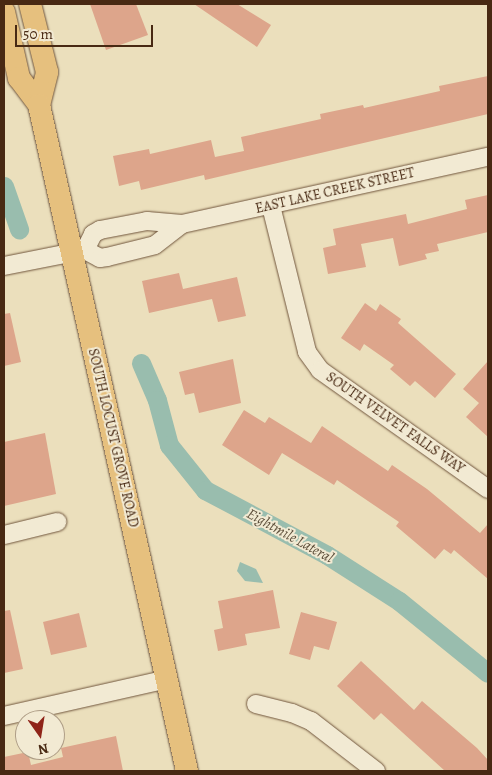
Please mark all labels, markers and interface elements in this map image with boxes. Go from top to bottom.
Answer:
scale bar [18,15,155,47]
text: 50 m [23,24,53,44]
street label: EAST LAKE CREEK STREET [254,164,416,218]
street label: SOUTH LOCUST GROVE ROAD [84,347,142,529]
street label: SOUTH VELVET FALLS WAY [323,369,467,477]
water label: Eightmile Lateral [243,505,337,567]
north arrow [15,710,65,760]
text: N [36,739,50,760]

